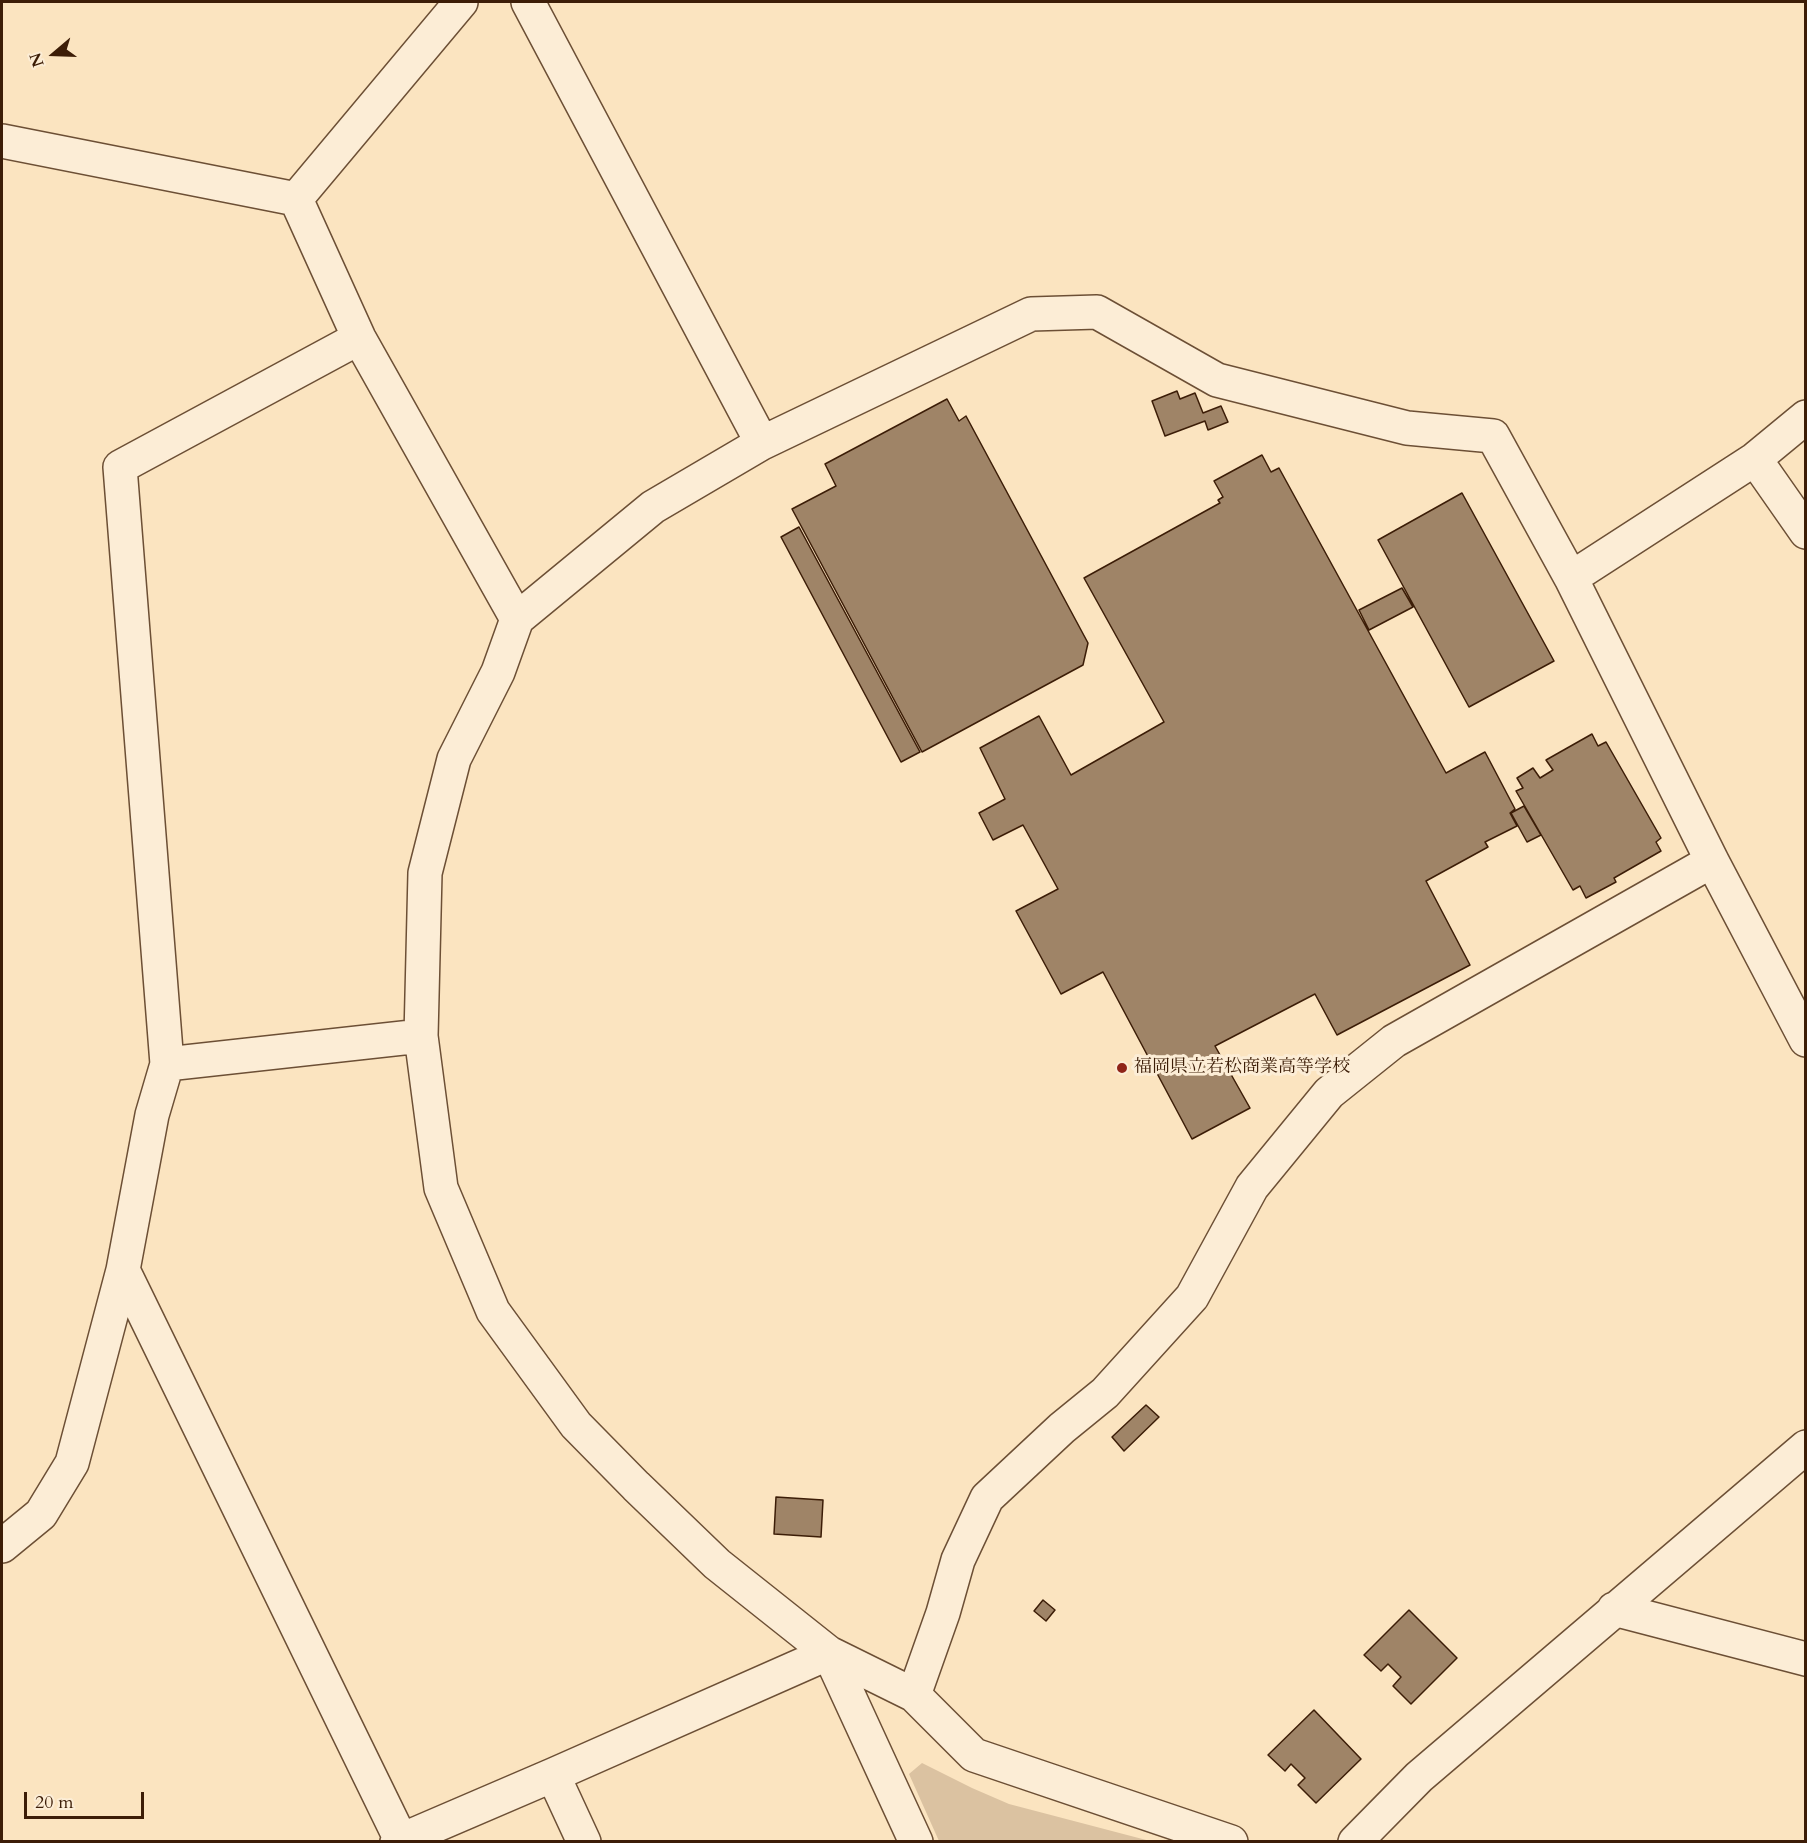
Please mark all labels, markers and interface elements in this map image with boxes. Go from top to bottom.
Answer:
north arrow [24,24,84,84]
text: N [24,50,50,70]
place label: 福岡県立若松商業高等学校 [1134,1057,1350,1079]
marker: 福岡県立若松商業高等学校 [1115,1061,1129,1075]
scale bar [27,1780,147,1818]
text: 20 m [35,1790,74,1815]

